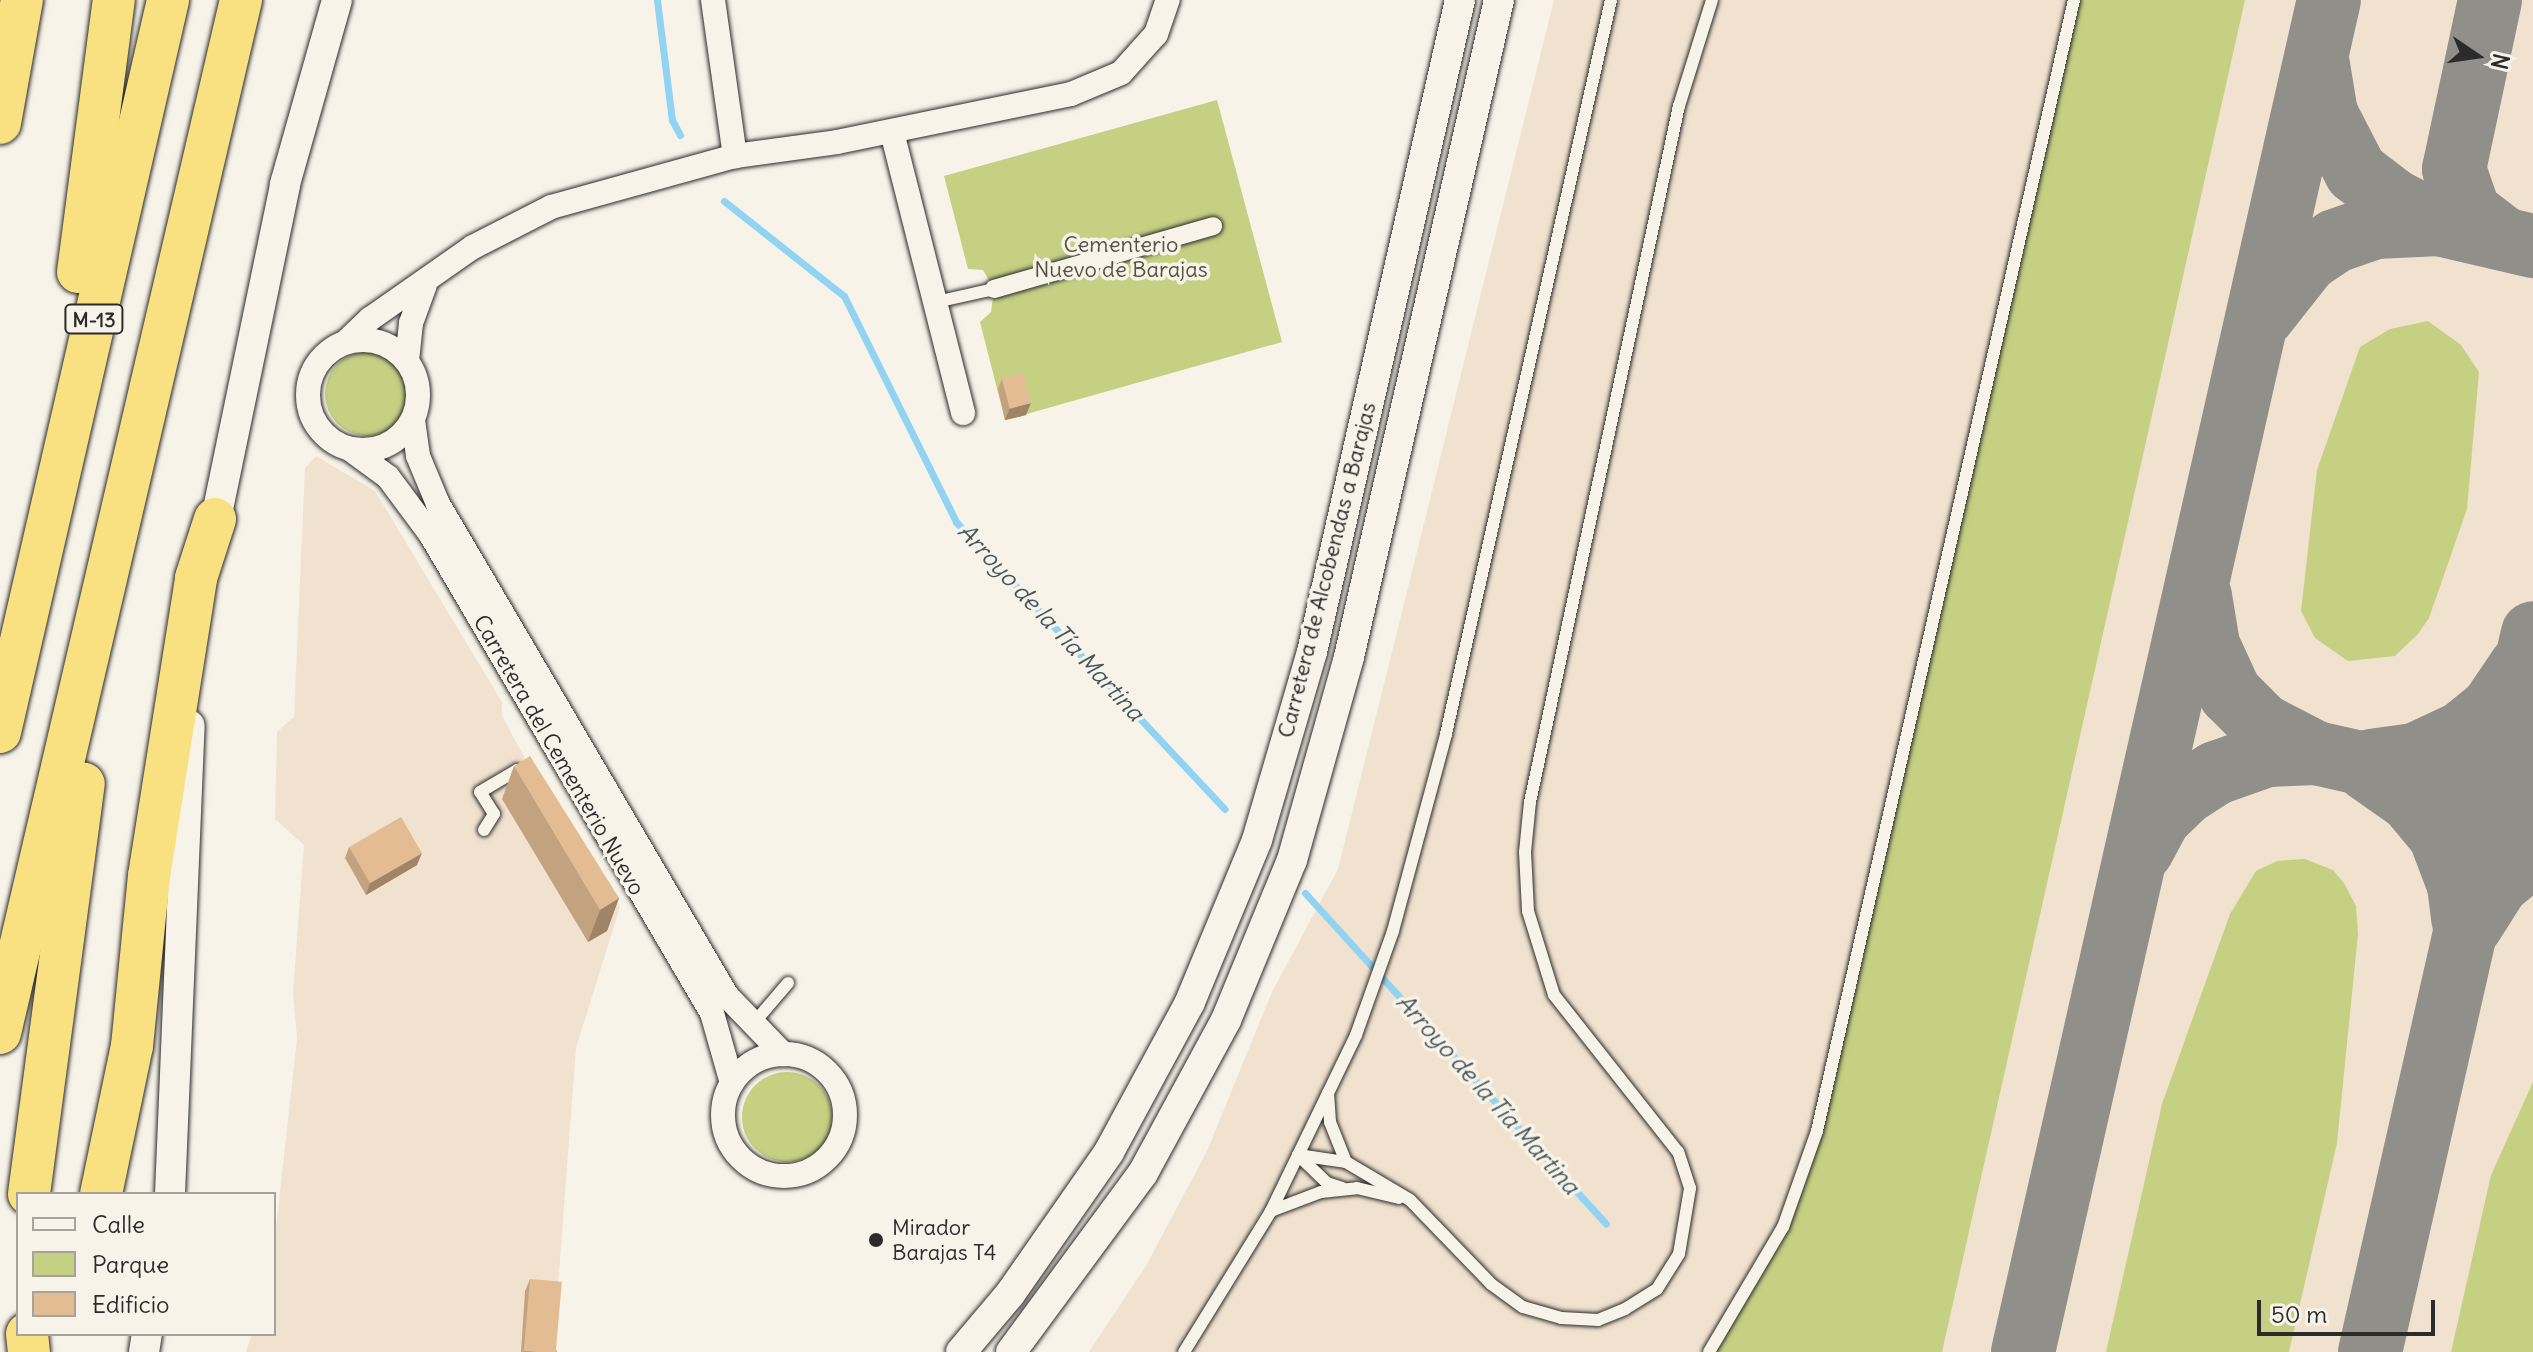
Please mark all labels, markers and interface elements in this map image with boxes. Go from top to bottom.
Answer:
north arrow [2437,16,2517,96]
text: N [2485,51,2516,72]
park label: Cementerio Nuevo de Barajas [1034,231,1208,282]
road number: M-13 [64,303,124,335]
street label: Carretera de Alcobendas a Barajas [1272,399,1382,741]
water label: Arroyo de la Tía Martina [952,517,1150,727]
street label: Carretera del Cementerio Nuevo [468,610,650,900]
water label: Arroyo de la Tía Martina [1390,988,1586,1200]
legend [16,1192,276,1336]
text: Calle [92,1209,145,1239]
place label: Mirador Barajas T4 [892,1214,996,1266]
marker: Mirador Barajas T4 [867,1231,885,1249]
text: Parque [92,1249,169,1279]
scale bar [2261,1284,2439,1334]
text: Edificio [92,1289,170,1319]
text: 50 m [2271,1299,2327,1329]

